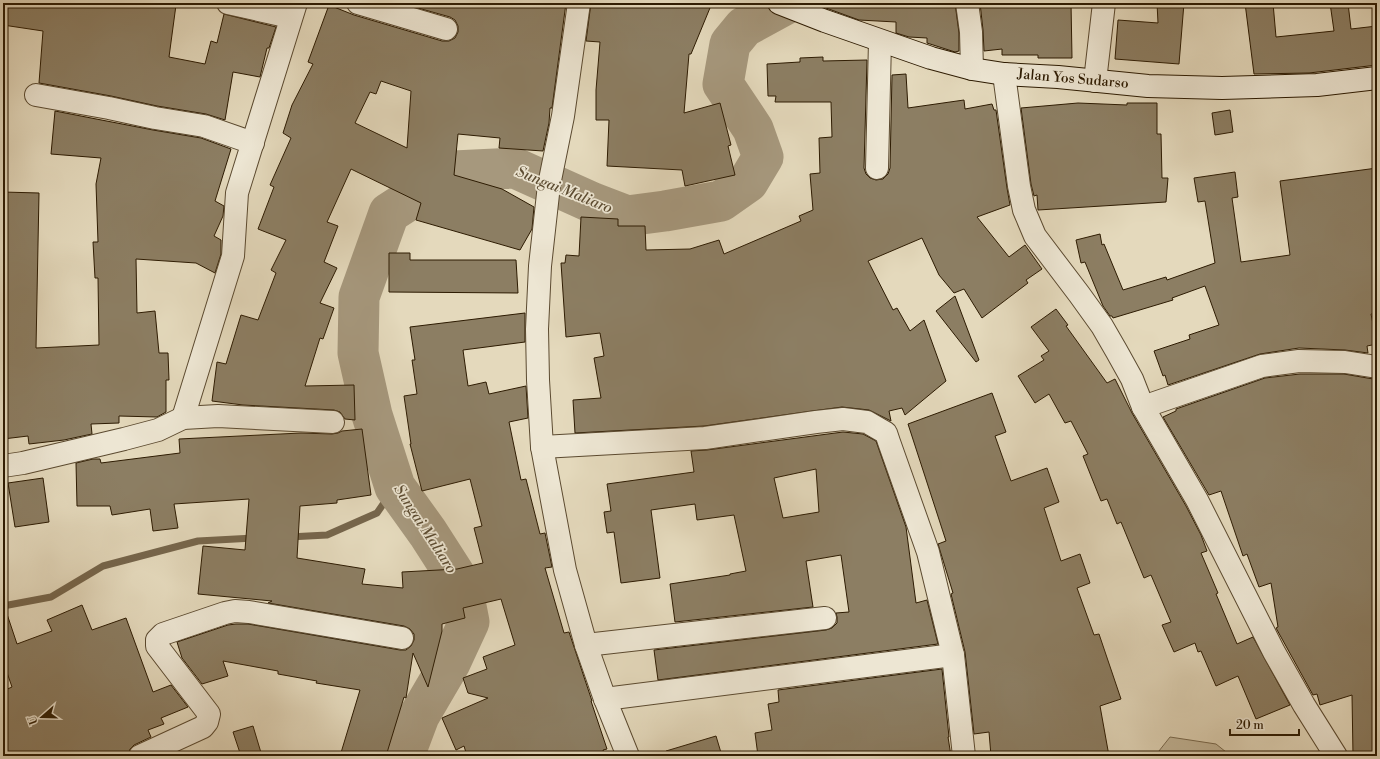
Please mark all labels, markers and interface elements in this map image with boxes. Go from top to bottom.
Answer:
street label: Jalan Yos Sudarso [1016,65,1130,93]
water label: Sungai Maliaro [513,162,615,218]
water label: Sungai Maliaro [389,481,461,577]
north arrow [22,697,62,737]
scale bar [1230,711,1299,737]
text: U [25,713,42,726]
text: 20 m [1236,718,1264,733]

